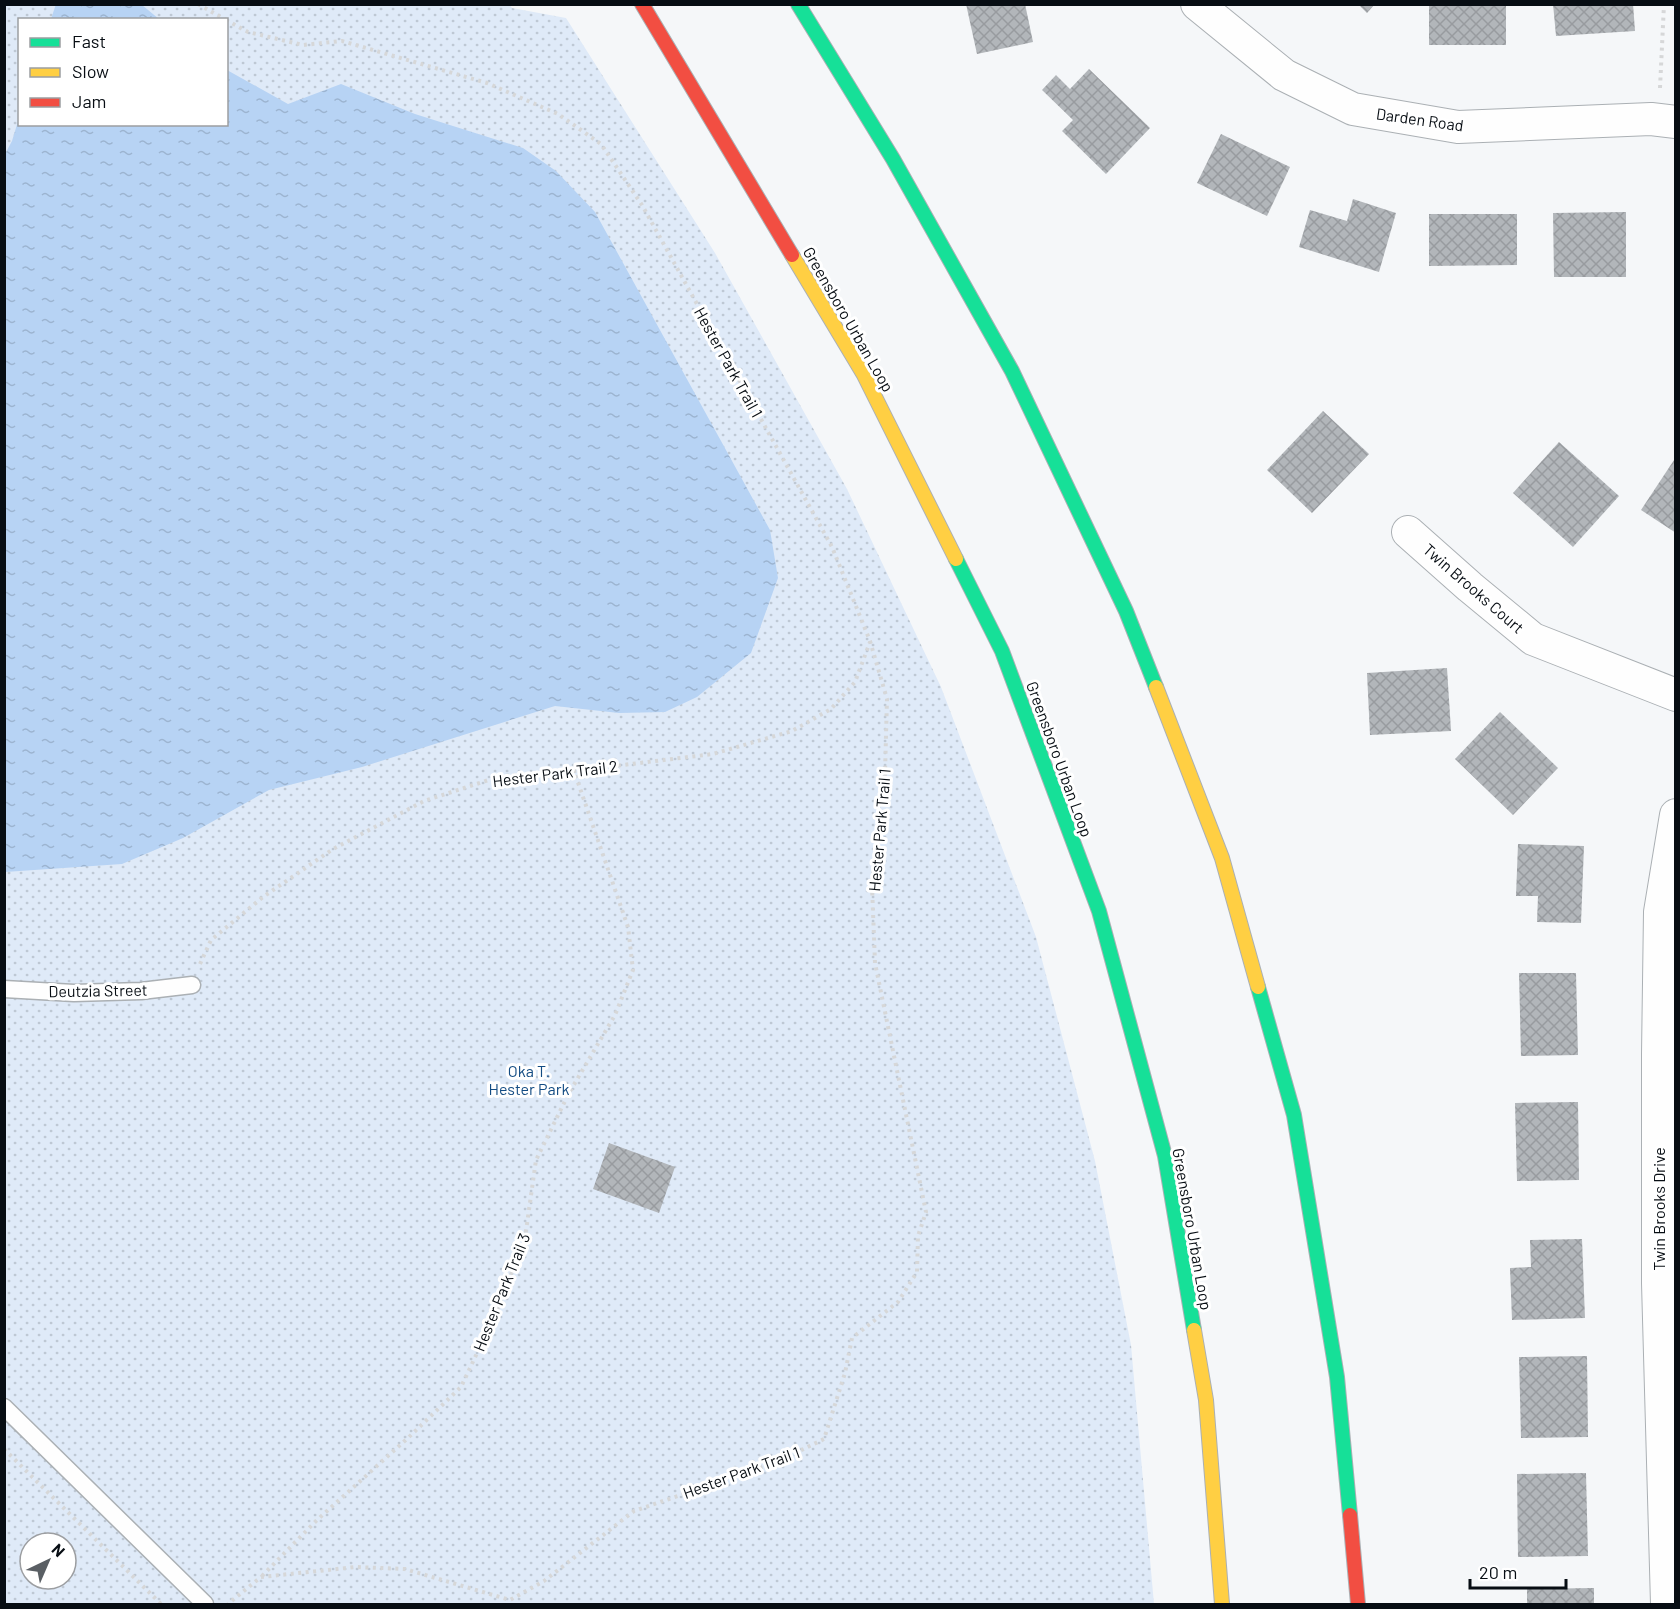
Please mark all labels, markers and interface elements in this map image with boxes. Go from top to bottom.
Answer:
legend [18,18,228,126]
text: Fast [72,30,106,52]
text: Slow [72,60,109,82]
text: Jam [72,90,106,112]
street label: Darden Road [1375,103,1465,135]
street label: Greensboro Urban Loop [800,243,898,395]
street label: Hester Park Trail 1 [691,304,767,420]
street label: Twin Brooks Court [1420,539,1528,637]
street label: Greensboro Urban Loop [1023,679,1097,839]
street label: Hester Park Trail 2 [491,756,619,790]
street label: Hester Park Trail 1 [864,768,894,892]
street label: Deutzia Street [48,980,148,1000]
park label: Oka T. Hester Park [488,1061,570,1098]
street label: Greensboro Urban Loop [1169,1146,1217,1312]
street label: Twin Brooks Drive [1649,1147,1668,1271]
street label: Hester Park Trail 3 [469,1230,533,1354]
street label: Hester Park Trail 1 [680,1442,802,1502]
north arrow [18,1531,78,1591]
text: N [48,1539,69,1560]
scale bar [1470,1552,1566,1590]
text: 20 m [1479,1561,1517,1583]

